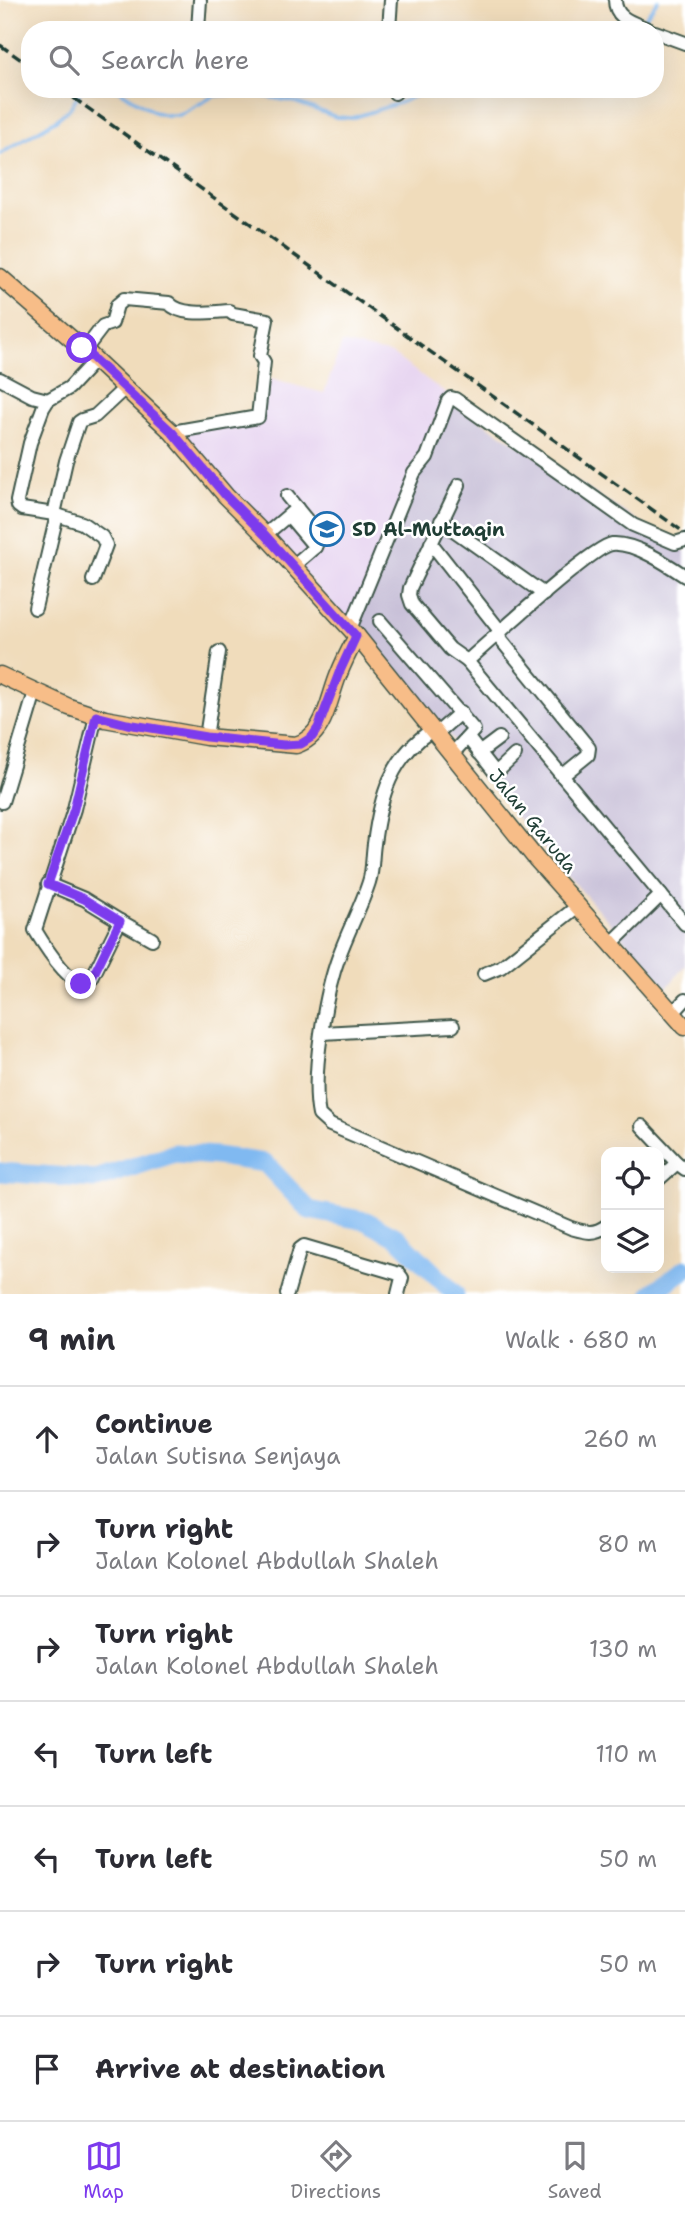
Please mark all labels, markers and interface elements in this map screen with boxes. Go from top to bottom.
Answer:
search box [21,21,664,98]
icon: search [45,41,83,79]
text: Search here [101,42,250,77]
route start [66,332,97,363]
school or university icon: SD Al-Muttaqin [308,510,346,548]
place label: SD Al-Muttaqin [352,517,505,542]
street label: Jalan Garuda [483,764,583,879]
route end [65,968,96,999]
map controls [601,1147,664,1273]
button: locate [601,1147,664,1210]
button: layers [601,1210,664,1273]
text: 9 min [28,1319,115,1360]
text: Walk · 680 m [505,1325,657,1355]
text: Continue [95,1406,213,1441]
icon: ahead [28,1420,66,1458]
text: 260 m [583,1424,657,1454]
text: Jalan Sutisna Senjaya [95,1441,341,1471]
text: Turn right [95,1511,233,1546]
icon: right [28,1525,66,1563]
text: 80 m [598,1529,657,1559]
text: Jalan Kolonel Abdullah Shaleh [95,1546,439,1576]
text: Turn right [95,1616,233,1651]
icon: right [28,1630,66,1668]
text: 130 m [589,1634,657,1664]
text: Jalan Kolonel Abdullah Shaleh [95,1651,439,1681]
icon: left [28,1735,66,1773]
text: Turn left [95,1736,212,1771]
text: 110 m [595,1739,657,1769]
icon: left [28,1840,66,1878]
text: Turn left [95,1841,212,1876]
text: 50 m [599,1844,657,1874]
icon: right [28,1945,66,1983]
text: Turn right [95,1946,233,1981]
text: 50 m [599,1949,657,1979]
icon: arrive [28,2050,66,2088]
text: Arrive at destination [95,2051,385,2086]
tab: Map [83,2137,124,2204]
tab: Directions [291,2137,381,2204]
tab: Saved [548,2137,602,2204]

